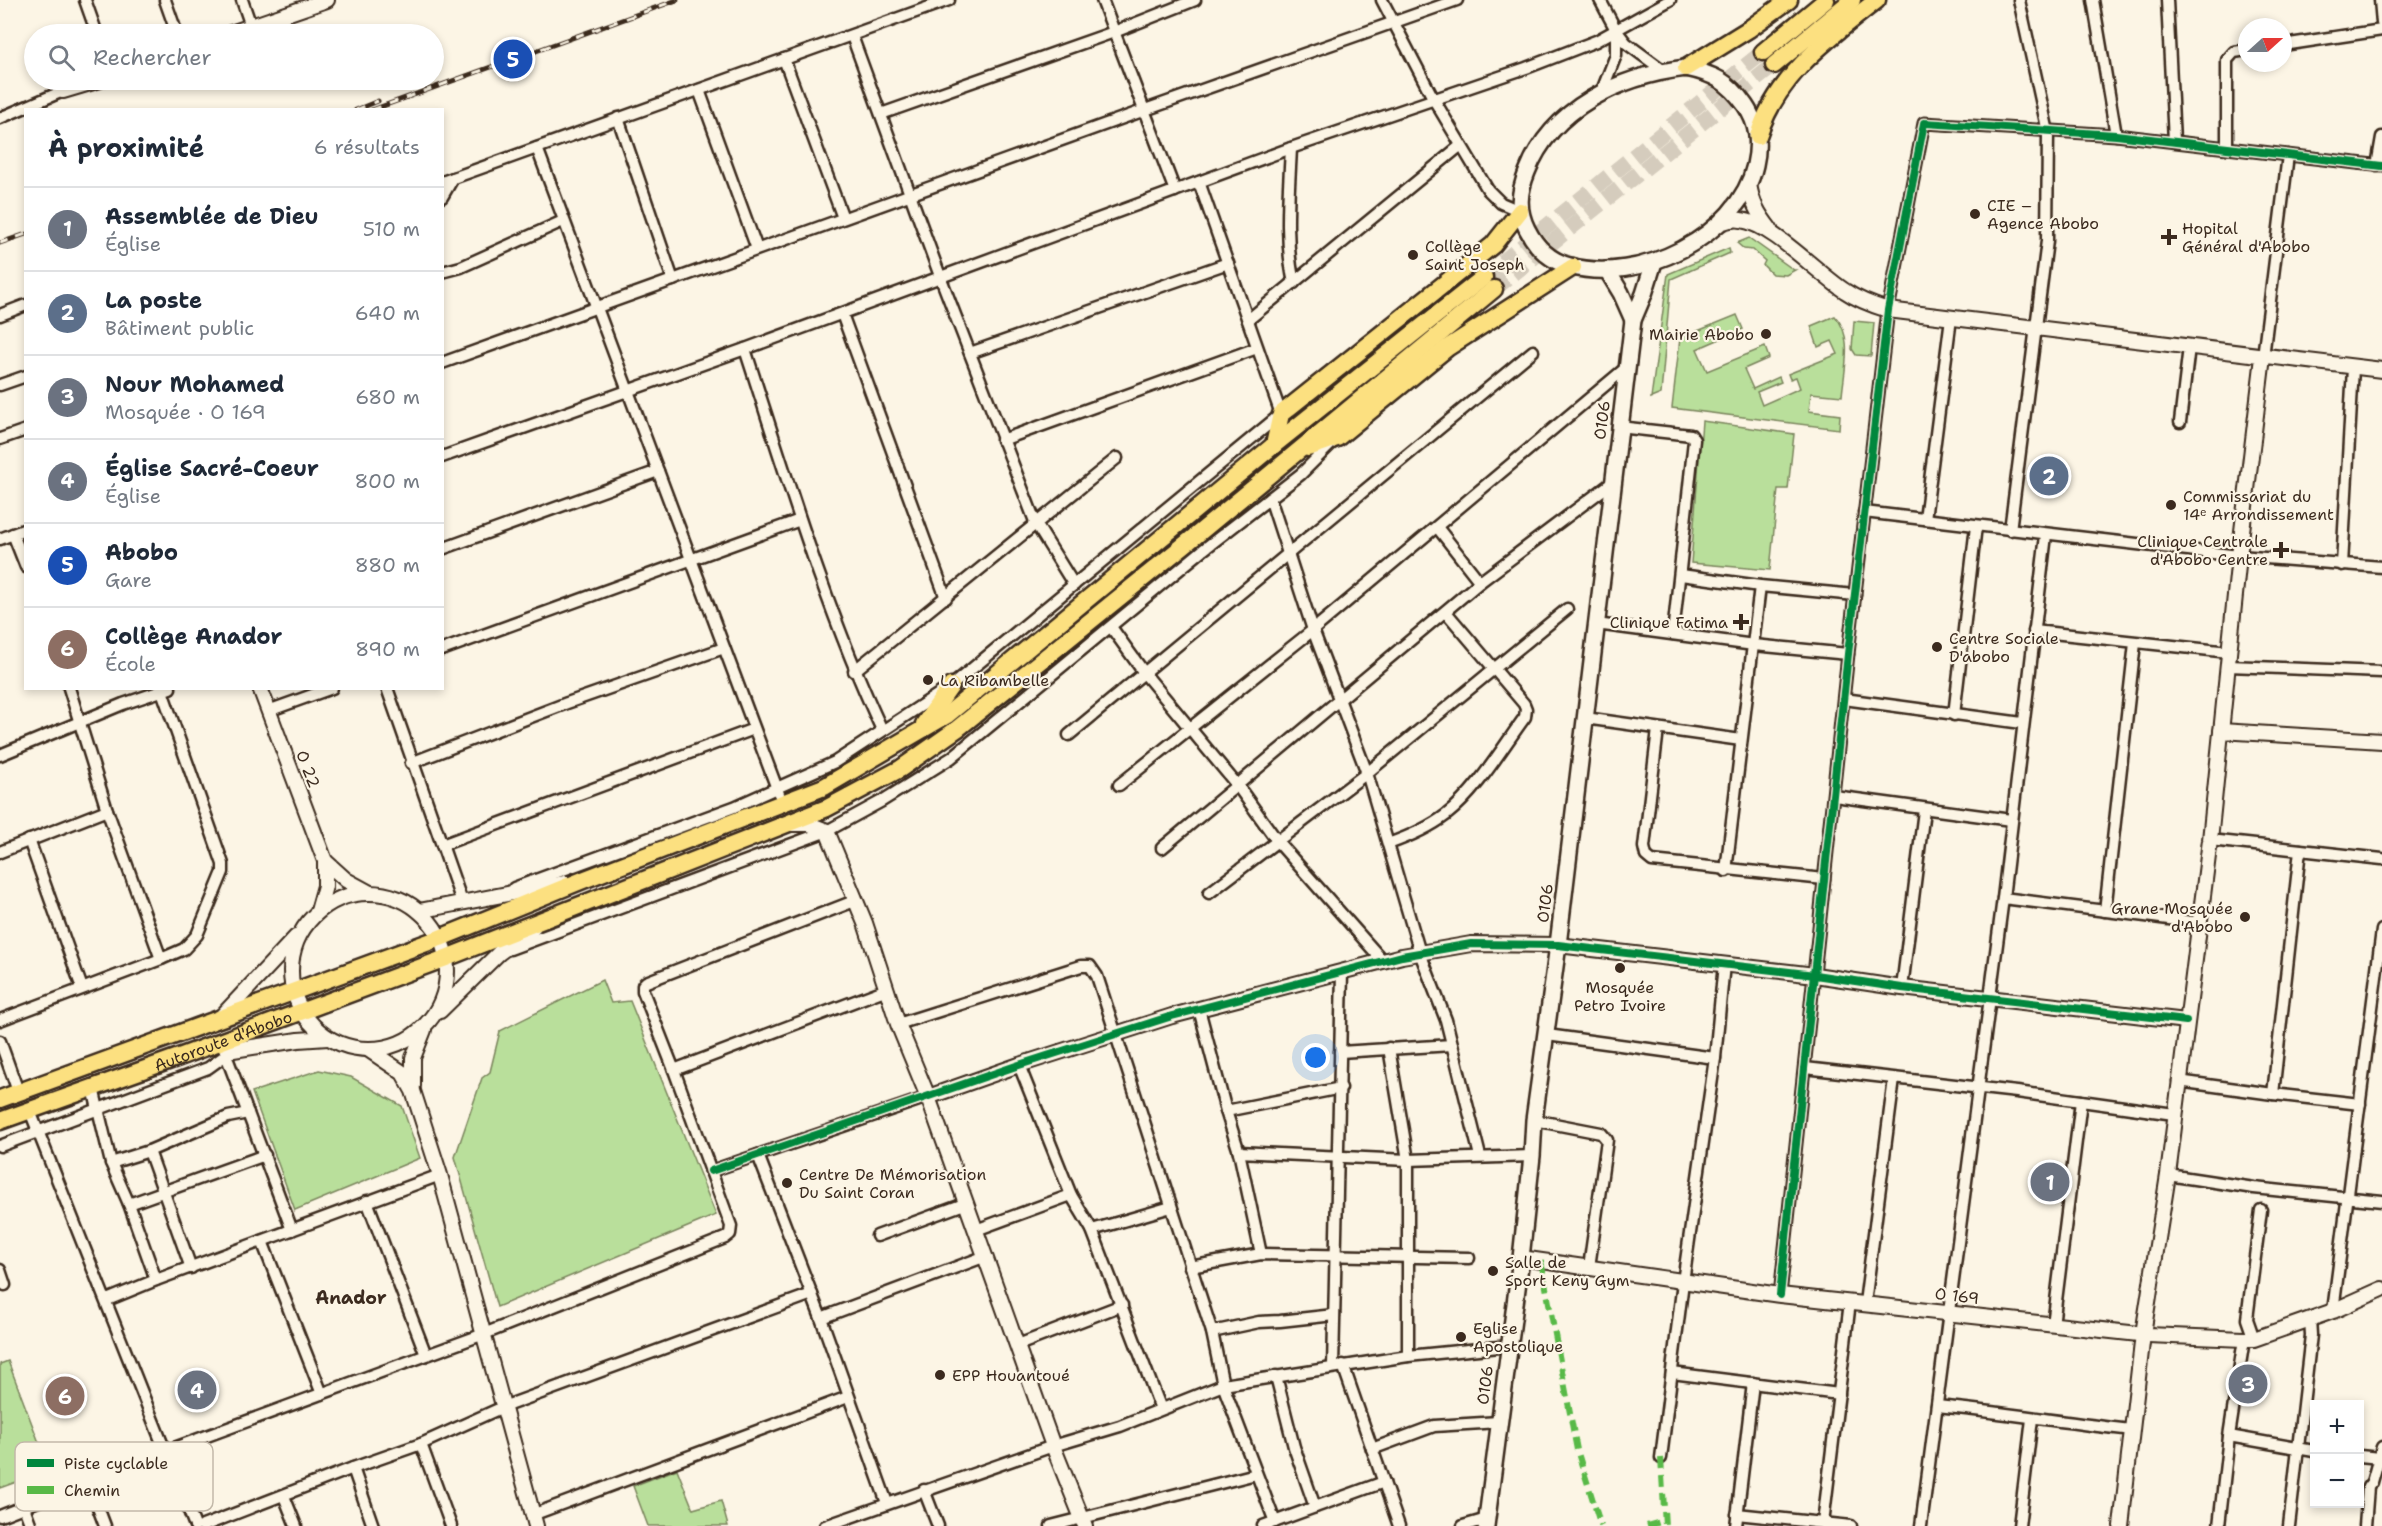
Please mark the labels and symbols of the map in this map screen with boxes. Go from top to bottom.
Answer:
north arrow [2238,18,2292,72]
pin: 5 [494,36,532,82]
place label: CIE – Agence Abobo [1987,195,2099,234]
marker: CIE – Agence Abobo [1968,207,1982,221]
place label: Hopital Général d'Abobo [2182,218,2310,257]
marker: Hopital Général d'Abobo [2160,228,2178,246]
place label: Collège Saint Joseph [1425,236,1525,275]
marker: Collège Saint Joseph [1406,248,1420,262]
place label: Mairie Abobo [1649,324,1754,345]
marker: Mairie Abobo [1759,327,1773,341]
street label: O106 [1589,399,1615,441]
pin: 2 [2030,454,2068,498]
place label: Commissariat du 14ᵉ Arrondissement [2183,486,2334,525]
marker: Commissariat du 14ᵉ Arrondissement [2164,498,2178,512]
place label: Clinique Centrale d'Abobo Centre [2137,531,2268,570]
marker: Clinique Centrale d'Abobo Centre [2272,541,2290,559]
place label: Clinique Fatima [1610,612,1728,633]
marker: Clinique Fatima [1732,613,1750,631]
place label: Centre Sociale D'abobo [1949,628,2059,667]
marker: Centre Sociale D'abobo [1930,640,1944,654]
place label: La Ribambelle [940,670,1049,691]
marker: La Ribambelle [921,673,935,687]
street label: O 22 [291,747,325,791]
street label: O106 [1532,882,1558,924]
place label: Grane Mosquée d'Abobo [2111,898,2233,937]
marker: Grane Mosquée d'Abobo [2238,910,2252,924]
marker: Mosquée Petro Ivoire [1613,961,1627,975]
place label: Mosquée Petro Ivoire [1574,977,1666,1016]
street label: Autoroute d'Abobo [151,1006,295,1076]
your location [1301,1043,1330,1072]
pin: 1 [2030,1160,2070,1204]
place label: Centre De Mémorisation Du Saint Coran [799,1164,987,1203]
marker: Centre De Mémorisation Du Saint Coran [780,1176,794,1190]
place label: Salle de Sport Keny Gym [1505,1252,1630,1291]
marker: Salle de Sport Keny Gym [1486,1264,1500,1278]
street label: O 169 [1934,1283,1980,1309]
district label: Anador [315,1286,387,1310]
place label: Eglise Apostolique [1473,1318,1563,1357]
marker: Eglise Apostolique [1454,1330,1468,1344]
pin: 3 [2228,1362,2268,1406]
street label: O106 [1472,1364,1498,1406]
place label: EPP Houantoué [952,1365,1070,1386]
pin: 4 [178,1368,216,1412]
marker: EPP Houantoué [933,1368,947,1382]
pin: 6 [46,1374,84,1418]
legend [15,1442,213,1511]
text: Piste cyclable [64,1453,168,1474]
text: Chemin [64,1480,120,1501]

